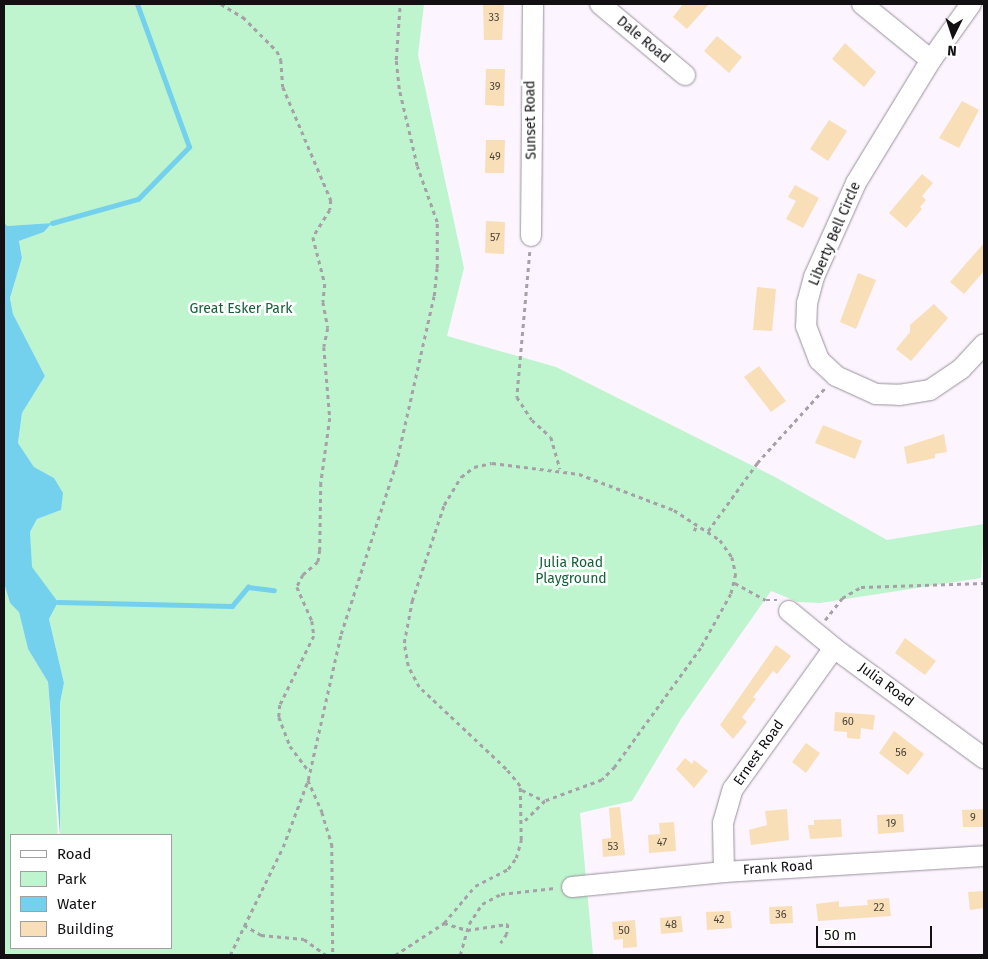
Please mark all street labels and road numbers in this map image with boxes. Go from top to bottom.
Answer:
street label: Dale Road [613,13,673,67]
street label: Sunset Road [522,80,540,160]
street label: Liberty Bell Circle [806,180,864,288]
street label: Julia Road [855,659,917,711]
street label: Ernest Road [730,717,788,789]
street label: Frank Road [742,857,814,879]

